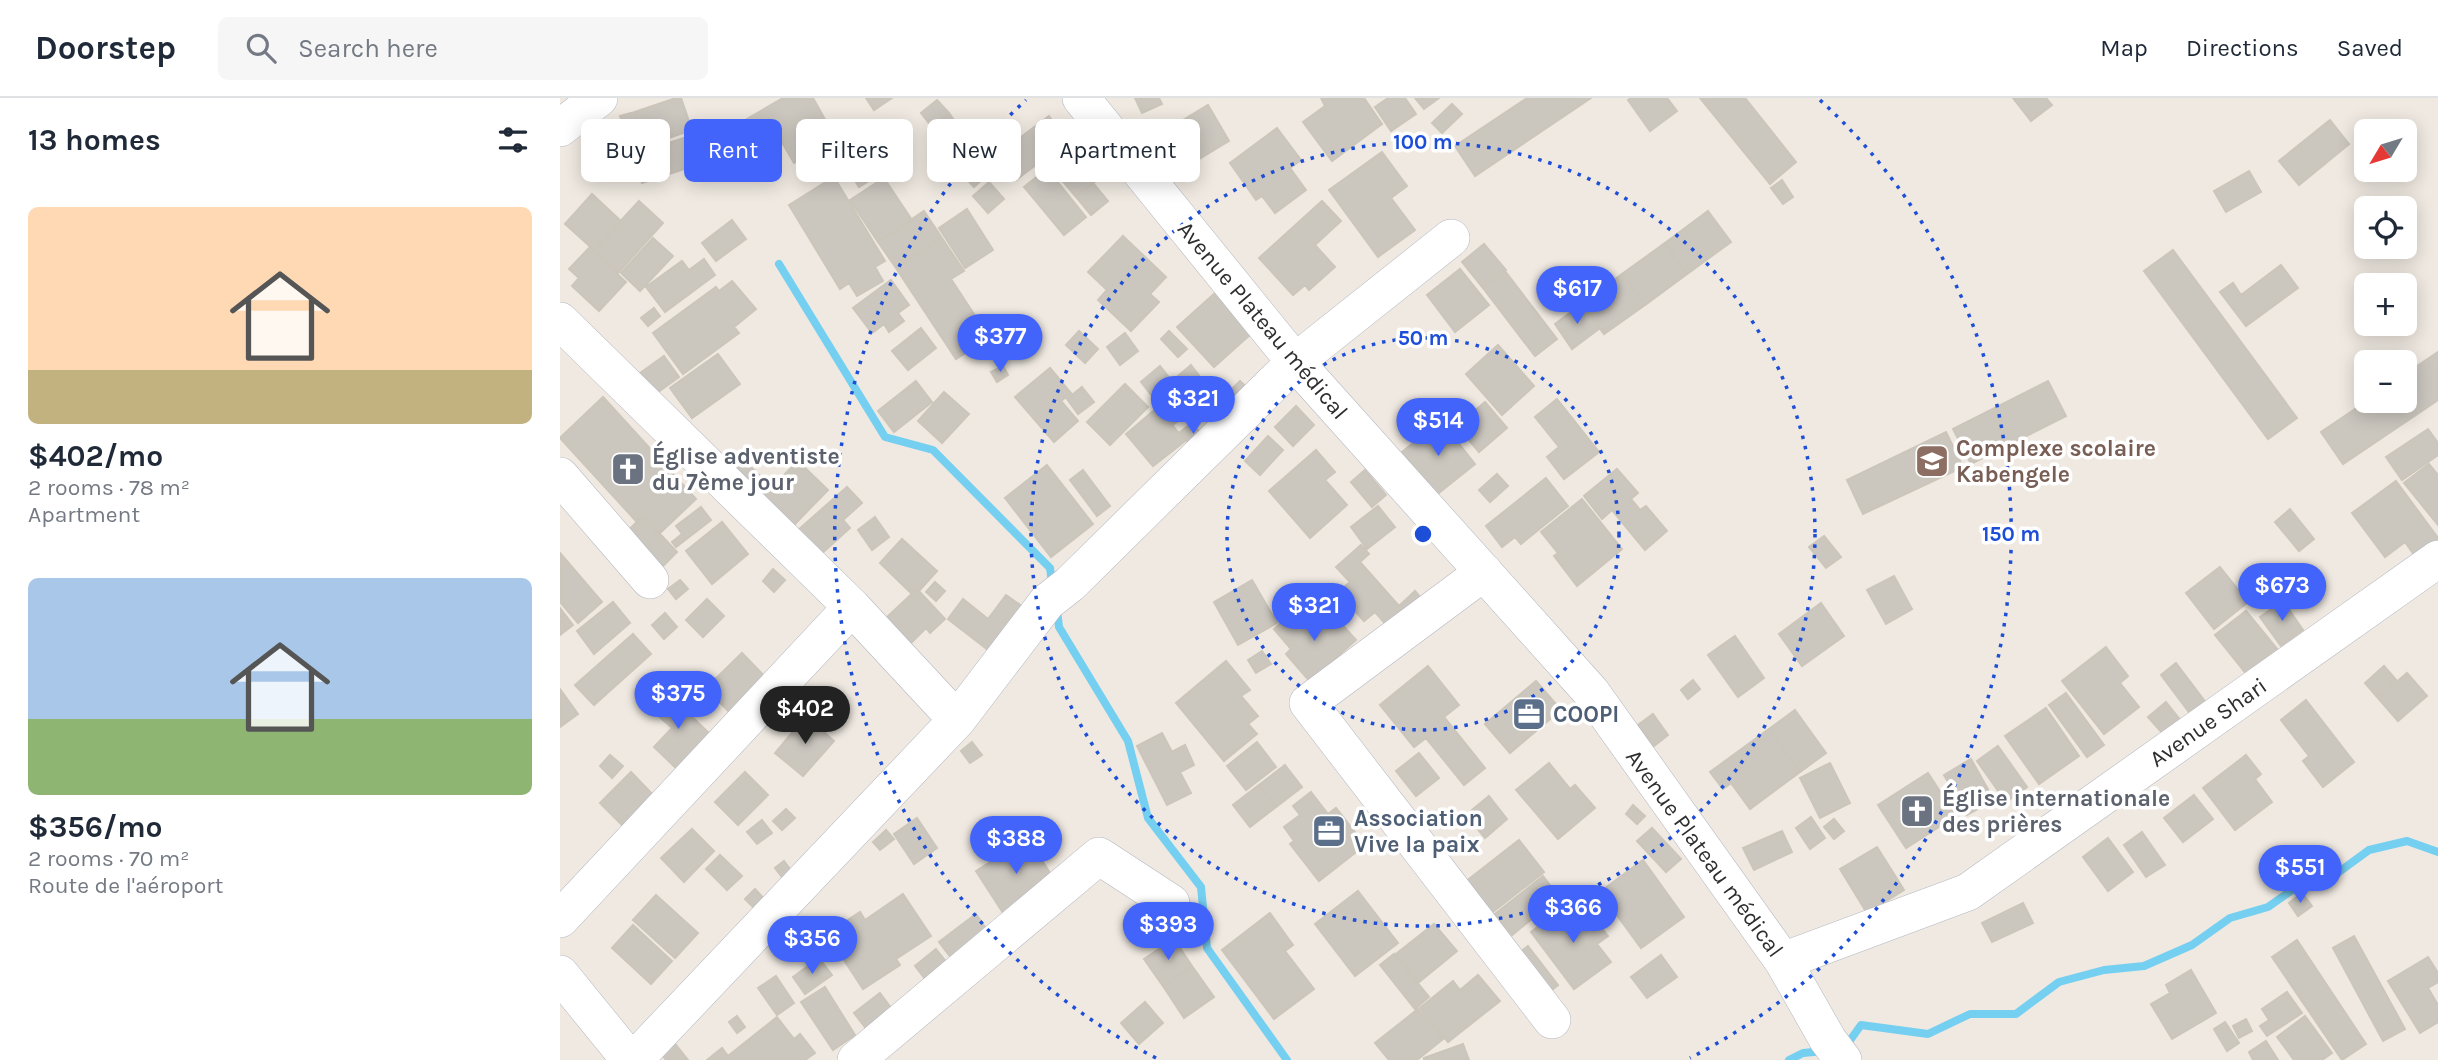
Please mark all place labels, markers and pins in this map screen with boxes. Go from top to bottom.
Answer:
pin: $617 [1536,266,1618,326]
pin: $377 [959,314,1041,374]
pin: $321 [1152,376,1234,436]
pin: $514 [1397,398,1479,458]
place label: Complexe scolaire Kabengele [1956,435,2156,488]
place label: Église adventiste du 7ème jour [652,440,840,496]
school or university icon: Complexe scolaire Kabengele [1913,442,1951,480]
church icon: Église adventiste du 7ème jour [609,450,647,488]
centre of rings [1411,522,1435,546]
pin: $673 [2241,564,2323,623]
pin: $321 [1273,584,1355,643]
pin: $375 [637,672,719,731]
pin: $402 [764,686,846,746]
office icon: COOPI [1510,695,1548,733]
place label: COOPI [1553,701,1619,728]
place label: Église internationale des prières [1942,782,2170,838]
church icon: Église internationale des prières [1898,792,1936,830]
place label: Association Vive la paix [1354,805,1483,858]
office icon: Association Vive la paix [1310,812,1348,850]
pin: $388 [975,816,1057,876]
pin: $551 [2259,846,2341,905]
pin: $366 [1532,886,1614,945]
pin: $393 [1127,902,1209,962]
pin: $356 [771,916,853,976]

